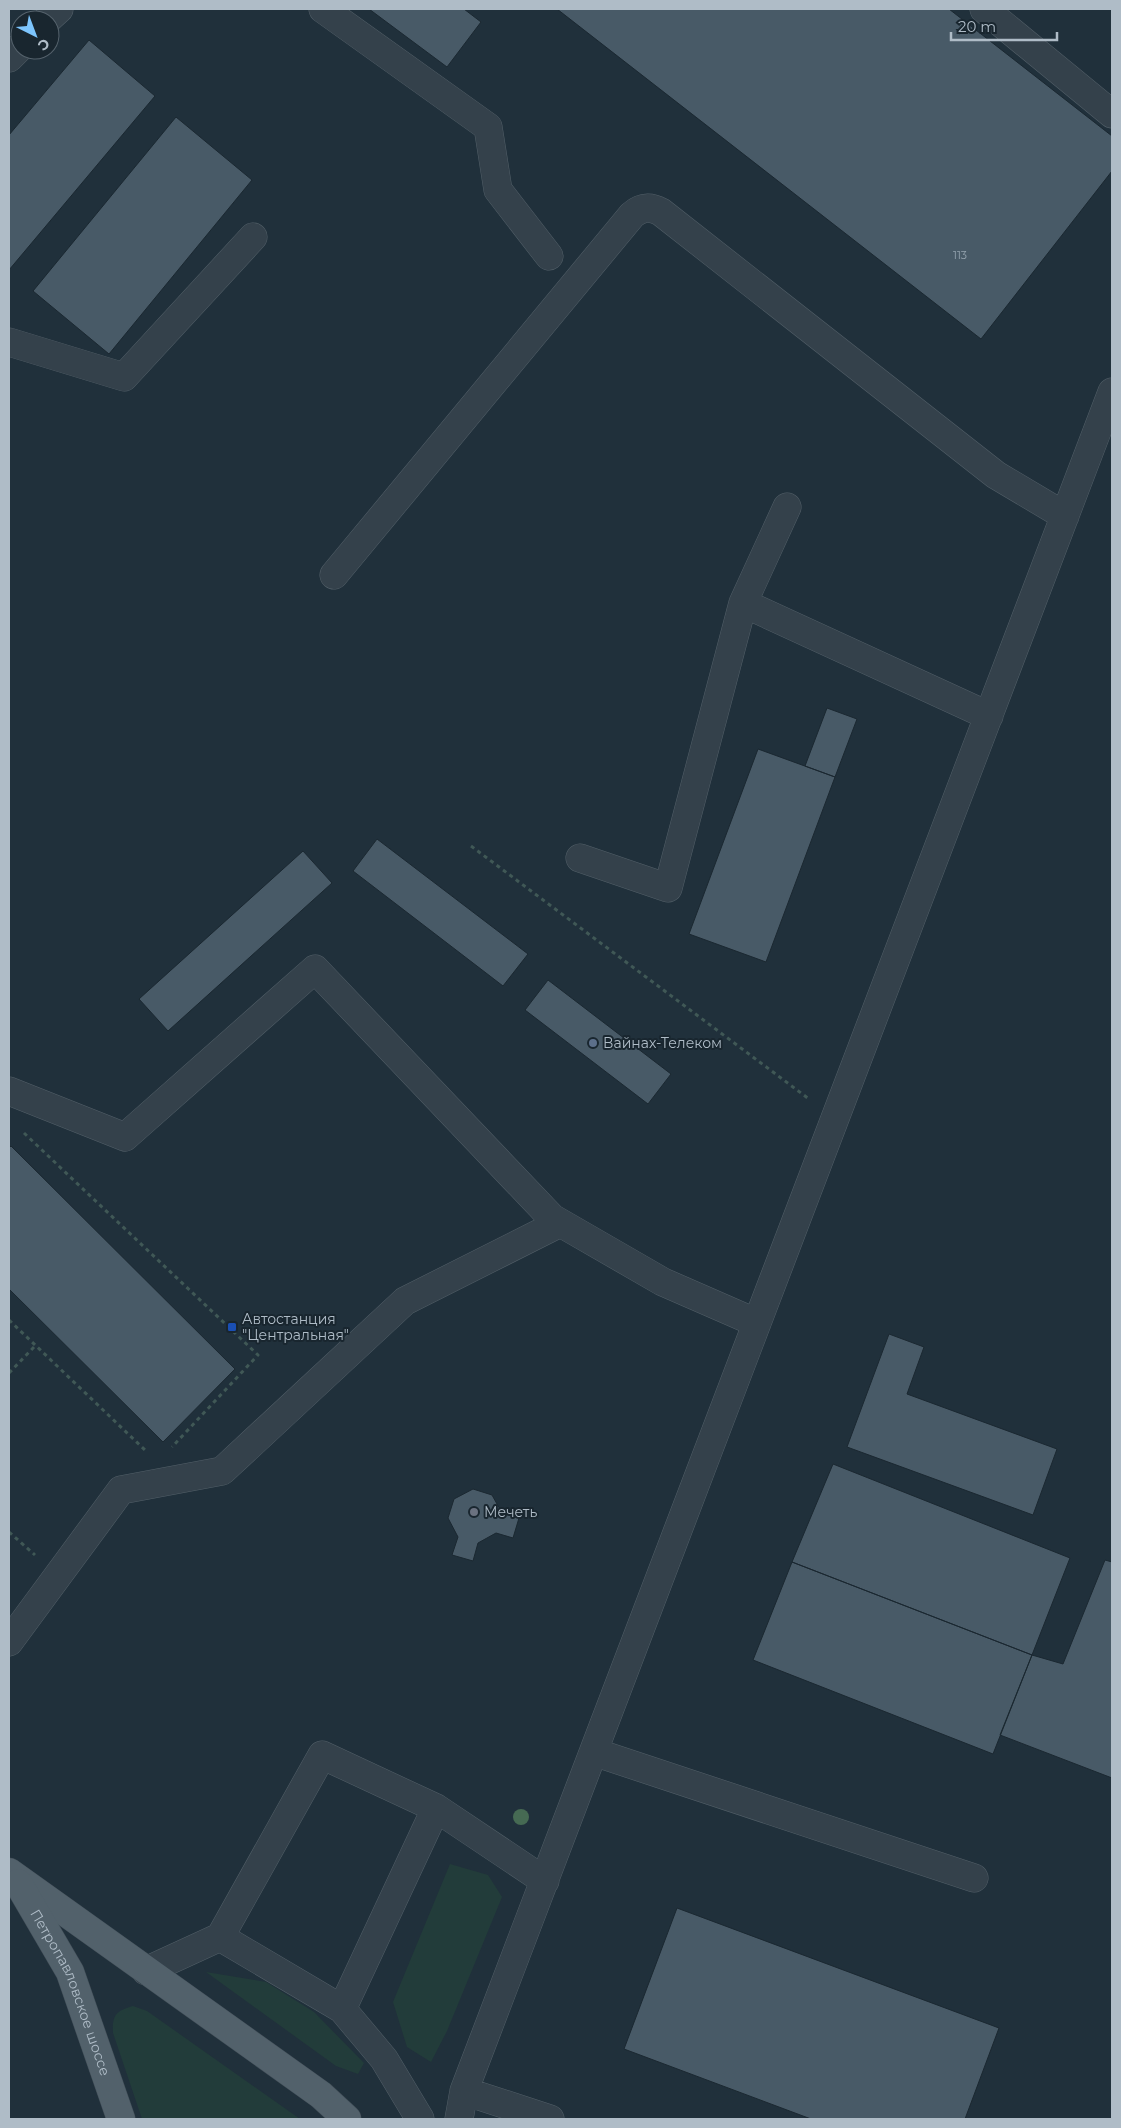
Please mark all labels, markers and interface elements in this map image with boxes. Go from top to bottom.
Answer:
north arrow [10,10,60,60]
scale bar [951,10,1057,42]
text: 20 m [958,17,996,36]
text: С [34,35,54,55]
house number: 113 [953,248,967,262]
place label: Вайнах-Телеком [603,1034,722,1052]
marker: Вайнах-Телеком [587,1037,599,1049]
place label: Автостанция "Центральная" [242,1310,349,1344]
marker: Автостанция "Центральная" [226,1321,238,1333]
place label: Мечеть [484,1503,537,1521]
marker: Мечеть [468,1506,480,1518]
street label: Петропавловское шоссе [26,1906,114,2078]

